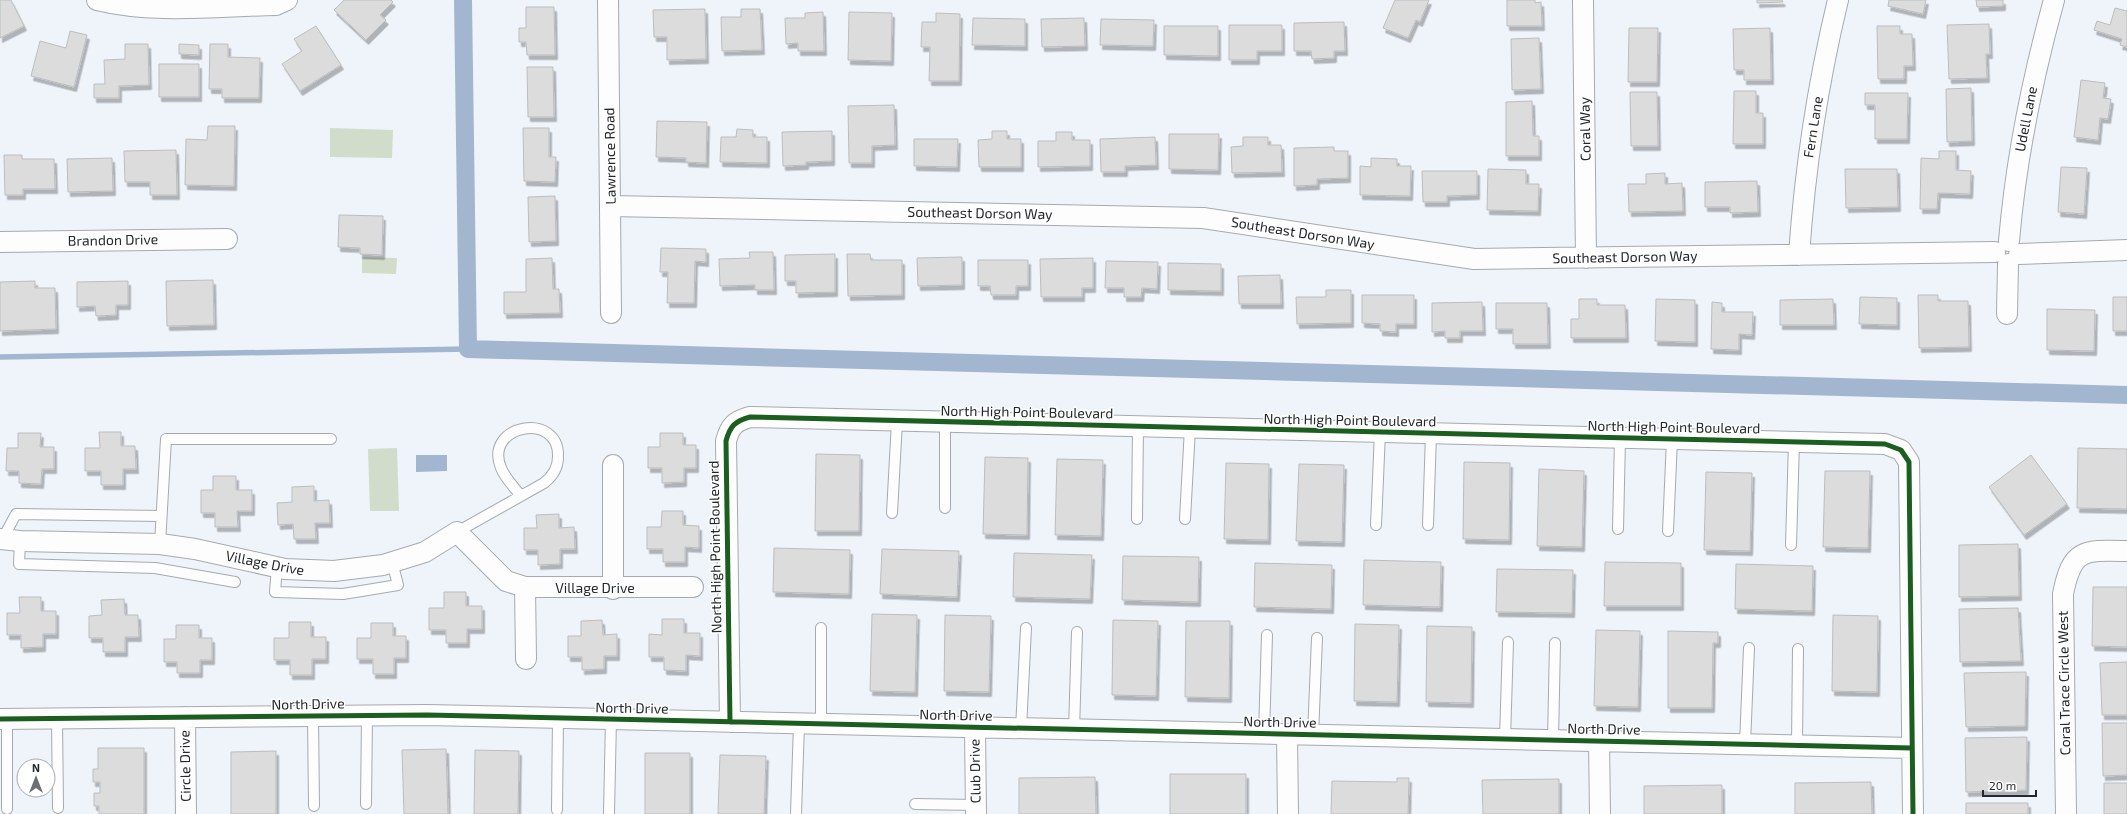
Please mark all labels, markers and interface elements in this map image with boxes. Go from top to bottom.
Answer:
street label: Udell Lane [2011,85,2040,153]
street label: Fern Lane [1799,95,1826,159]
street label: Coral Way [1575,96,1594,161]
street label: Lawrence Road [600,107,619,205]
street label: Southeast Dorson Way [907,203,1053,222]
street label: Southeast Dorson Way [1230,213,1377,252]
street label: Brandon Drive [68,230,158,249]
street label: Southeast Dorson Way [1552,247,1698,266]
street label: North High Point Boulevard [940,401,1114,422]
street label: North High Point Boulevard [1263,409,1437,430]
street label: North High Point Boulevard [1587,416,1761,437]
street label: North High Point Boulevard [704,460,725,634]
street label: Village Drive [224,547,306,578]
street label: Village Drive [555,579,635,596]
street label: Coral Trace Circle West [2054,611,2073,755]
street label: North Drive [271,694,345,713]
street label: North Drive [595,698,669,717]
street label: North Drive [919,705,993,724]
street label: North Drive [1243,712,1317,731]
street label: North Drive [1567,719,1641,738]
street label: Circle Drive [175,730,194,802]
street label: Club Drive [965,739,984,803]
north arrow [16,758,56,798]
text: N [32,761,40,774]
scale bar [1983,772,2036,798]
text: 20 m [1989,778,2016,792]

